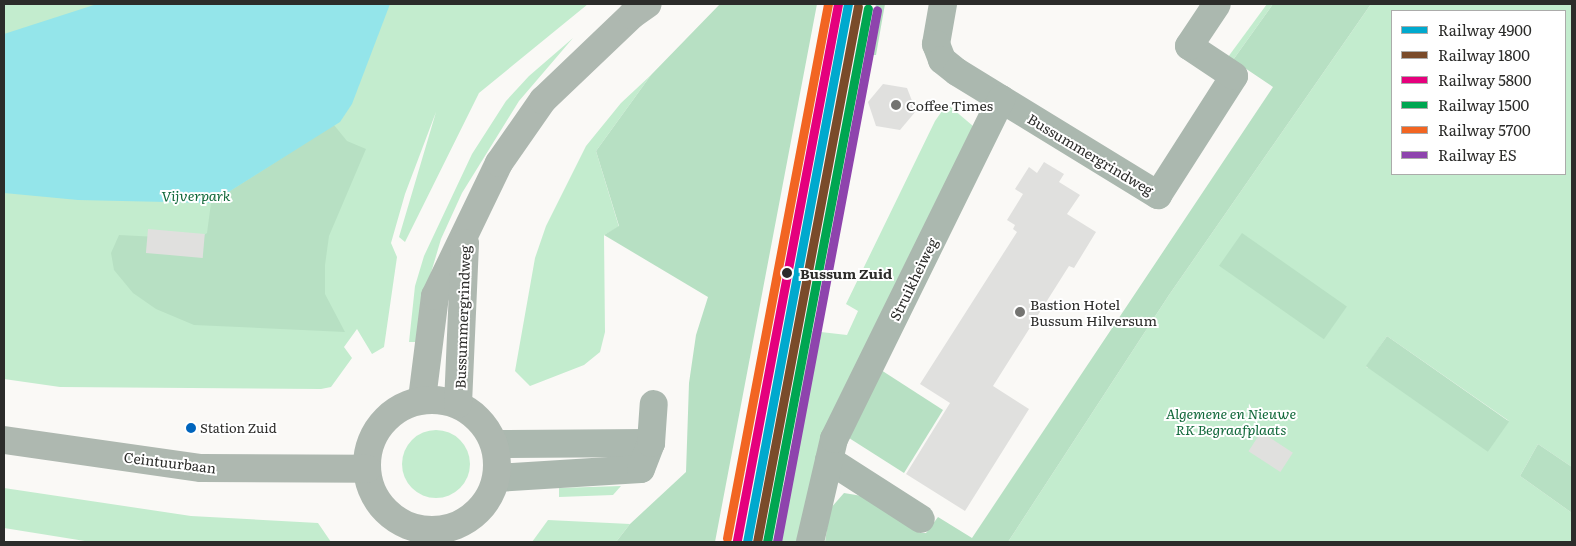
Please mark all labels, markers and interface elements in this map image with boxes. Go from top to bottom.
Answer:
legend [1391,10,1566,175]
text: Railway 4900 [1438,18,1532,41]
text: Railway 1800 [1438,43,1530,66]
text: Railway 5800 [1438,68,1531,91]
text: Railway 1500 [1438,93,1529,116]
place label: Coffee Times [906,97,993,113]
marker: Coffee Times [890,99,902,111]
street label: Bussummergrindweg [1025,110,1157,198]
text: Railway 5700 [1438,118,1531,141]
text: Railway ES [1438,143,1517,166]
park label: Vijverpark [162,187,230,203]
street label: Struikheiweg [886,235,940,323]
street label: Bussummergrindweg [451,245,473,389]
marker: Bussum Zuid [778,264,796,282]
place label: Bussum Zuid [800,265,892,281]
place label: Bastion Hotel Bussum Hilversum [1030,296,1157,328]
marker: Bastion Hotel Bussum Hilversum [1014,306,1026,318]
park label: Algemene en Nieuwe RK Begraafplaats [1166,405,1296,438]
place label: Station Zuid [200,420,277,436]
marker: Station Zuid [186,423,196,433]
street label: Ceintuurbaan [123,448,217,476]

